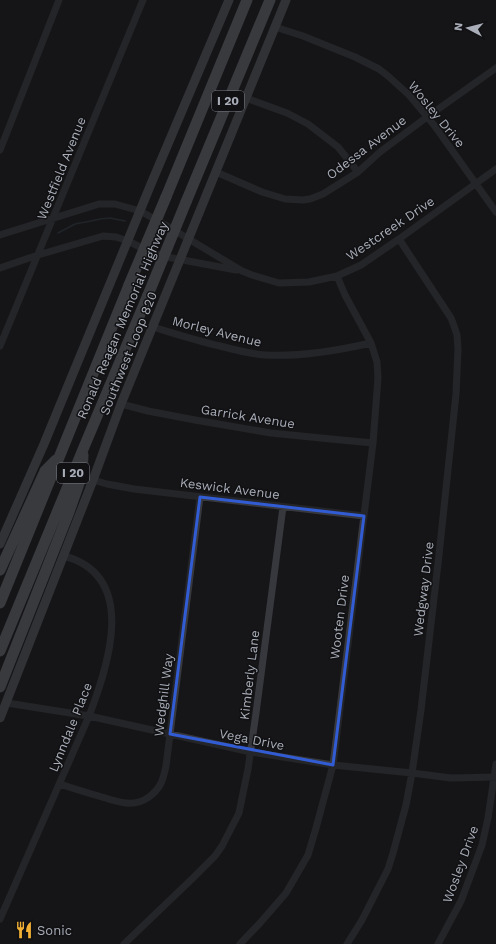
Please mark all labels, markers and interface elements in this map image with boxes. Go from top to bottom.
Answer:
north arrow [448,8,488,48]
text: N [452,22,466,32]
street label: Wosley Drive [405,78,468,151]
road number: I 20 [212,91,244,111]
street label: Odessa Avenue [323,113,409,182]
street label: Westfield Avenue [34,115,89,222]
street label: Westcreek Drive [343,193,437,263]
street label: Ronald Reagan Memorial Highway [74,219,171,421]
street label: Southwest Loop 820 [97,289,160,417]
street label: Morley Avenue [171,313,263,350]
street label: Garrick Avenue [200,402,296,431]
road number: I 20 [57,463,89,483]
street label: Keswick Avenue [179,475,281,502]
street label: Wedgway Drive [410,541,437,637]
street label: Wooten Drive [327,574,352,660]
street label: Kimberly Lane [237,629,262,721]
street label: Wedghill Way [151,652,176,737]
street label: Lynndale Place [46,680,95,774]
street label: Vega Drive [218,726,286,753]
street label: Wosley Drive [440,824,481,905]
restaurant icon: Sonic [14,920,34,940]
place label: Sonic [37,923,72,938]

